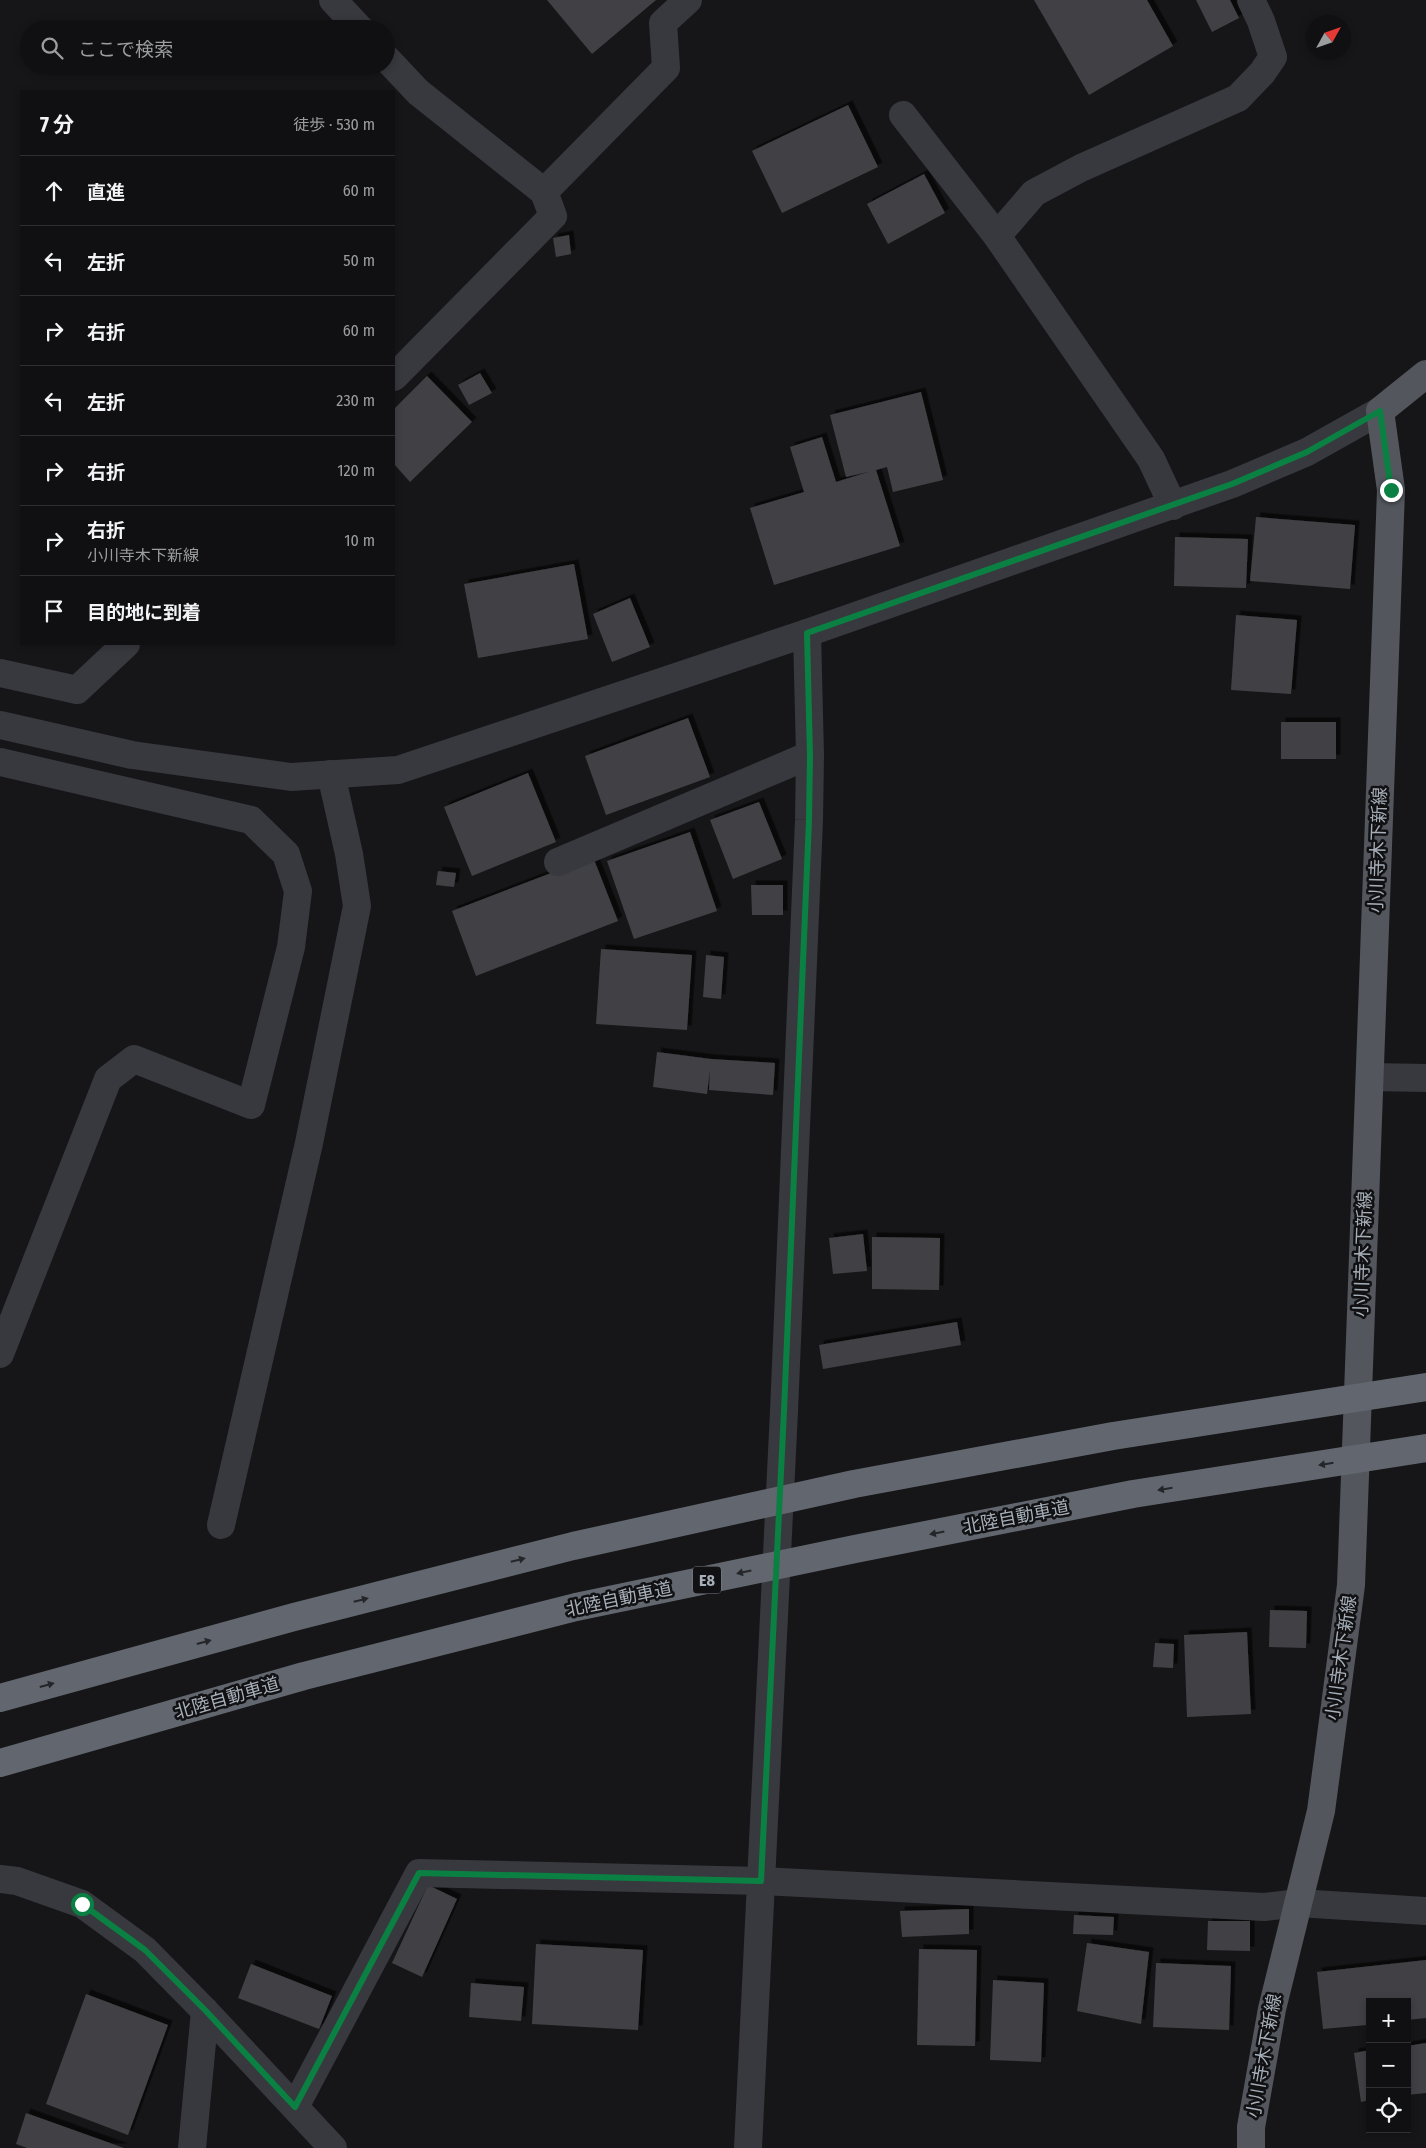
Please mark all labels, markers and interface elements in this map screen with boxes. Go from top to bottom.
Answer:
north arrow [1306,15,1351,60]
search box [20,20,395,75]
icon: search [38,34,66,62]
text: ここで検索 [78,38,173,61]
text: 7 分 [40,112,74,138]
text: 徒歩 · 530 m [293,115,375,134]
icon: ahead [40,177,68,205]
text: 直進 [87,181,125,204]
text: 60 m [343,181,375,200]
icon: left [40,247,68,275]
text: 左折 [87,251,125,274]
text: 50 m [343,251,375,270]
icon: right [40,317,68,345]
text: 右折 [87,321,125,344]
text: 60 m [343,321,375,340]
icon: left [40,387,68,415]
text: 左折 [87,391,125,414]
text: 230 m [336,391,375,410]
icon: right [40,457,68,485]
text: 右折 [87,461,125,484]
text: 120 m [337,461,375,480]
route end [1380,479,1403,502]
text: 右折 [87,519,125,542]
icon: right [40,527,68,555]
text: 10 m [344,531,375,550]
text: 小川寺木下新線 [87,546,199,565]
icon: arrive [40,597,68,625]
text: 目的地に到着 [87,601,201,624]
street label: 小川寺木下新線 [1365,787,1391,913]
street label: 小川寺木下新線 [1350,1191,1376,1317]
one-way arrow [1318,1460,1334,1468]
one-way arrow [1157,1485,1173,1493]
street label: 北陸自動車道 [961,1496,1071,1538]
one-way arrow [929,1529,945,1537]
one-way arrow [511,1556,526,1564]
road number: E8 [693,1566,721,1594]
one-way arrow [736,1568,751,1576]
street label: 北陸自動車道 [564,1577,674,1621]
street label: 小川寺木下新線 [1321,1594,1361,1722]
one-way arrow [353,1596,368,1604]
one-way arrow [196,1637,211,1645]
street label: 北陸自動車道 [172,1673,282,1723]
one-way arrow [39,1681,54,1689]
route start [71,1893,94,1916]
street label: 小川寺木下新線 [1242,1992,1286,2120]
map controls [1366,1998,1411,2133]
button: + [1366,1998,1411,2043]
button: − [1366,2043,1411,2088]
button: locate [1366,2088,1411,2133]

